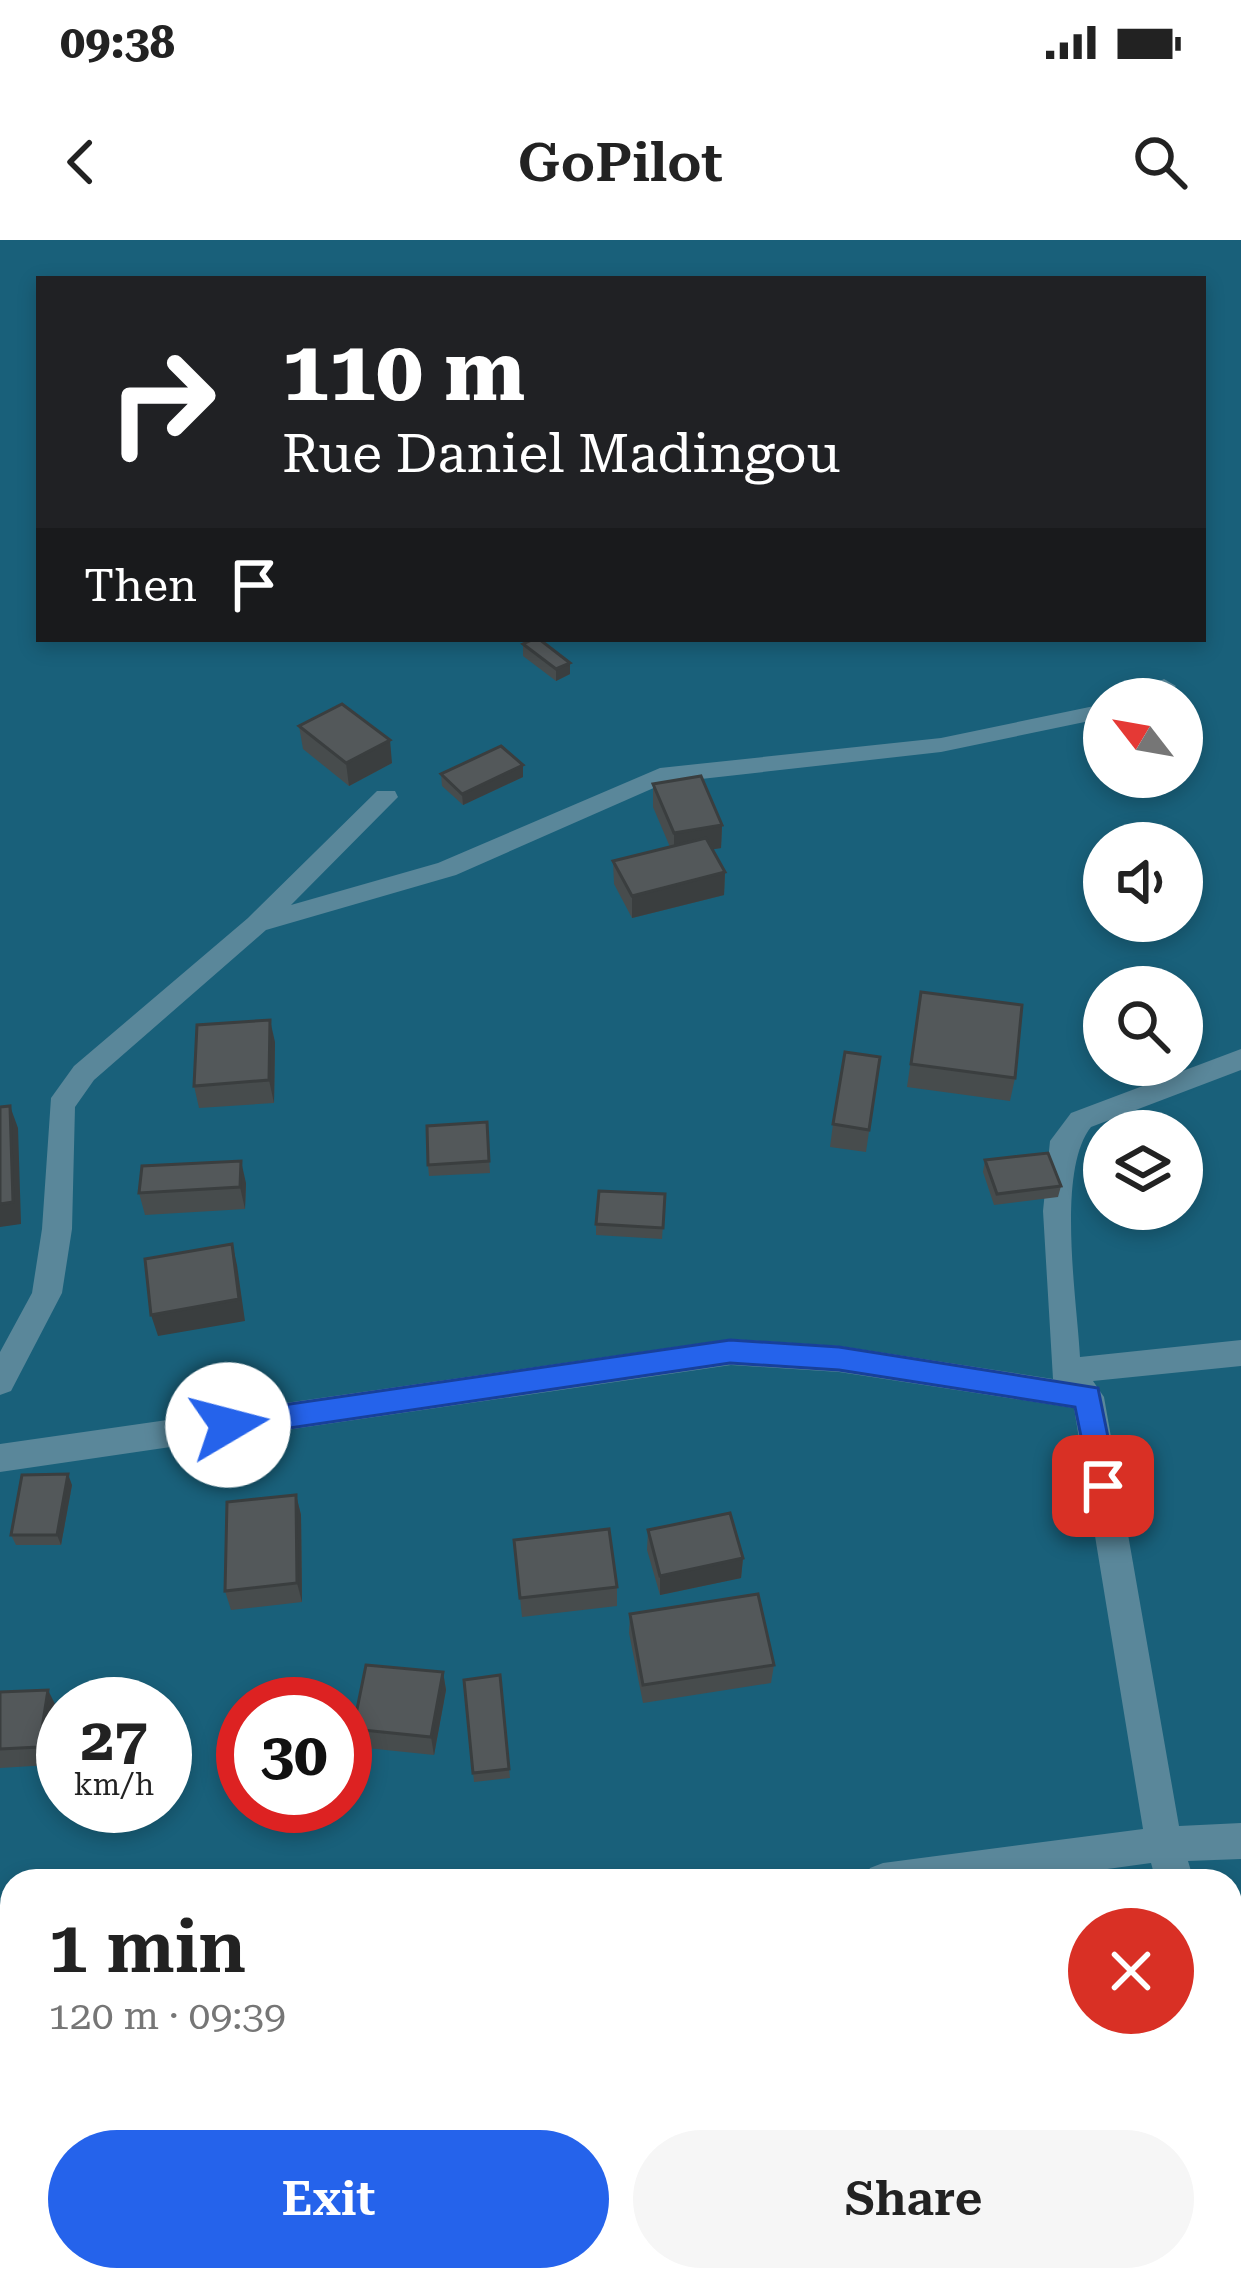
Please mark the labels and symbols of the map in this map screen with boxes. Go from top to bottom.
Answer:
north arrow [1083,678,1203,798]
position arrow [165,1362,291,1488]
pin [1052,1435,1154,1537]
speed limit sign: 30 [216,1677,372,1833]

